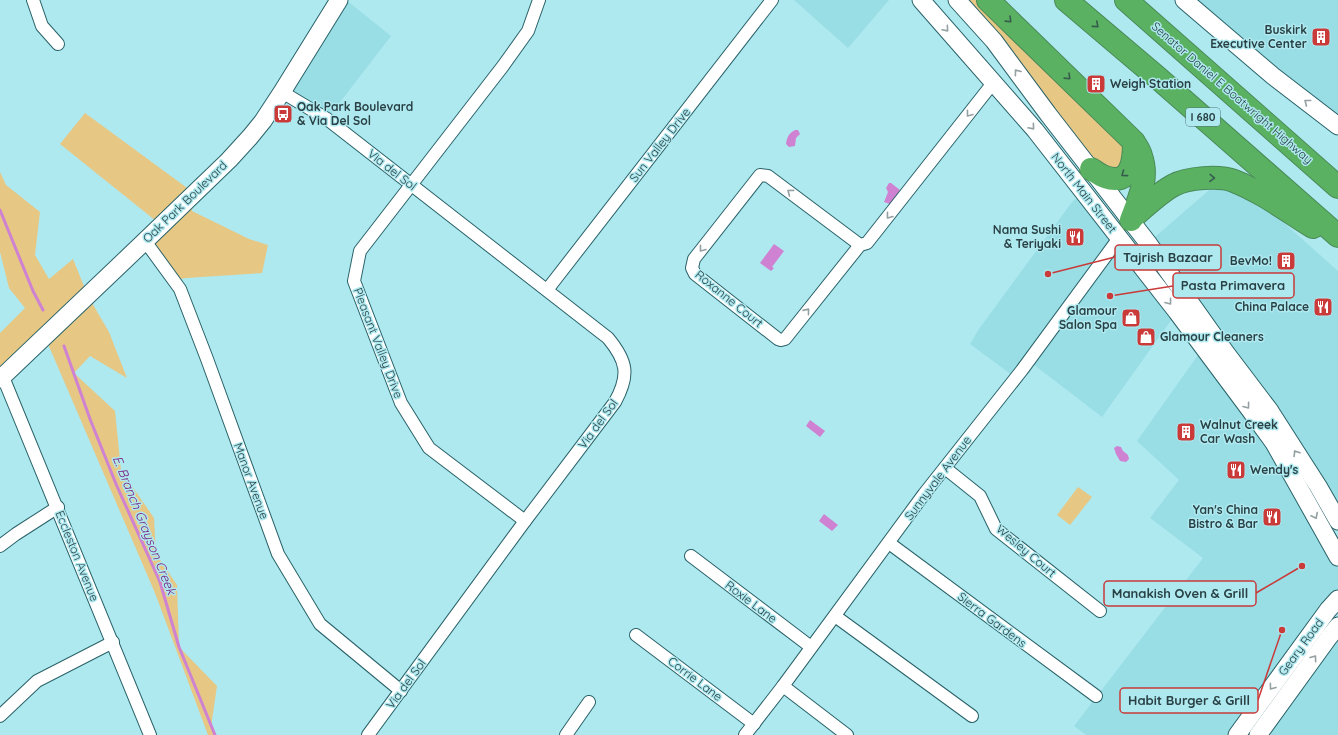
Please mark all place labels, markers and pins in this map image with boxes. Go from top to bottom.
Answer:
place label: Buskirk Executive Center [1210,22,1307,51]
building icon: Buskirk Executive Center [1310,26,1332,48]
building icon: Weigh Station [1085,73,1107,95]
place label: Weigh Station [1110,76,1191,91]
place label: Oak Park Boulevard & Via Del Sol [297,99,413,128]
bus stop icon: Oak Park Boulevard & Via Del Sol [272,103,294,125]
place label: Nama Sushi & Teriyaki [993,222,1061,251]
restaurant icon: Nama Sushi & Teriyaki [1064,226,1086,248]
callout: Tajrish Bazaar [1115,245,1221,270]
building icon: BevMo! [1275,250,1297,272]
place label: BevMo! [1230,253,1272,268]
callout: Pasta Primavera [1173,273,1294,298]
restaurant icon: China Palace [1312,296,1334,318]
place label: China Palace [1235,299,1309,314]
place label: Glamour Salon Spa [1059,303,1117,332]
shop icon: Glamour Salon Spa [1120,307,1142,329]
shop icon: Glamour Cleaners [1135,326,1157,348]
place label: Glamour Cleaners [1160,329,1264,344]
place label: Walnut Creek Car Wash [1200,417,1278,446]
building icon: Walnut Creek Car Wash [1175,421,1197,443]
restaurant icon: Wendy's [1225,459,1247,481]
place label: Wendy's [1250,462,1298,477]
place label: Yan's China Bistro & Bar [1188,502,1258,531]
restaurant icon: Yan's China Bistro & Bar [1261,506,1283,528]
callout: Manakish Oven & Grill [1104,581,1256,606]
callout: Habit Burger & Grill [1120,688,1258,713]

